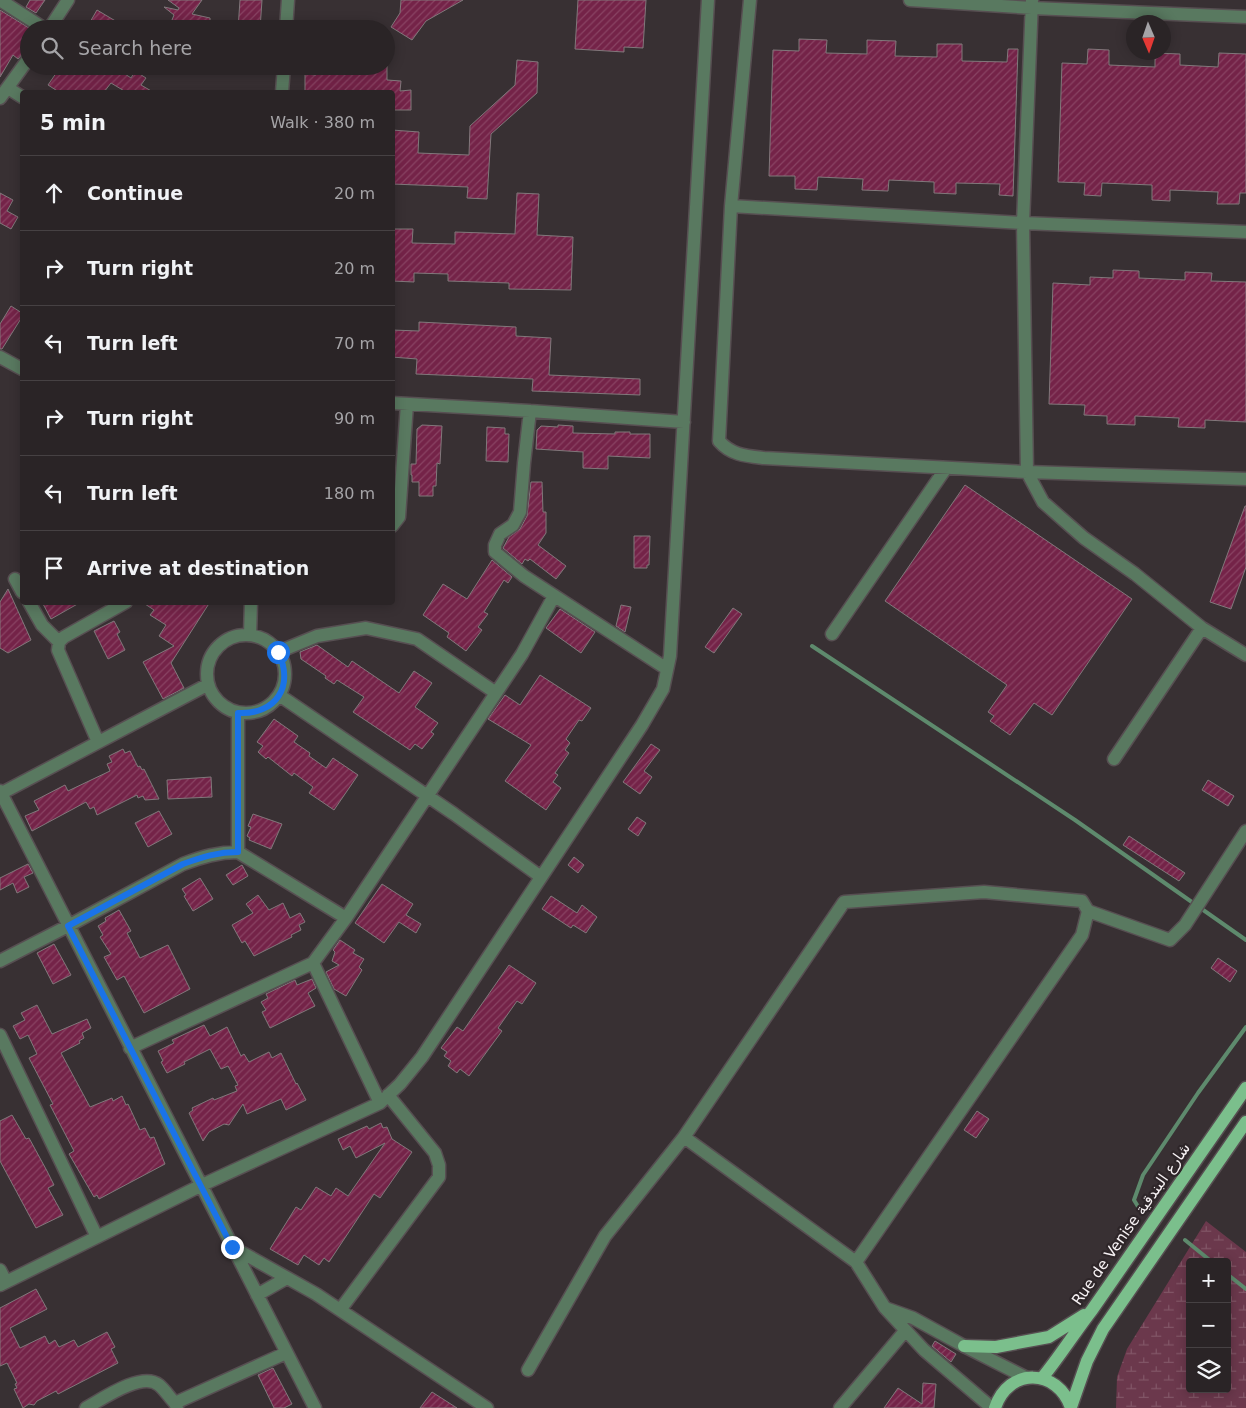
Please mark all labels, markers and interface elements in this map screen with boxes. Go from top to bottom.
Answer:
north arrow [1126,15,1171,60]
search box [20,20,395,75]
icon: search [38,34,66,62]
text: Search here [78,37,192,59]
text: 5 min [40,111,106,135]
text: Walk · 380 m [270,113,375,132]
icon: ahead [40,179,68,207]
text: Continue [87,182,183,204]
text: 20 m [334,184,375,203]
icon: right [40,254,68,282]
text: Turn right [87,257,193,279]
text: 20 m [334,259,375,278]
icon: left [40,329,68,357]
text: Turn left [87,332,178,354]
text: 70 m [334,334,375,353]
icon: right [40,404,68,432]
text: Turn right [87,407,193,429]
text: 90 m [334,409,375,428]
icon: left [40,479,68,507]
text: Turn left [87,482,178,504]
text: 180 m [324,484,375,503]
icon: arrive [40,554,68,582]
text: Arrive at destination [87,557,309,579]
route start [267,641,290,664]
street label: Rue de Venise شارع البندقية [1068,1139,1194,1309]
route end [221,1236,244,1259]
map controls [1186,1258,1231,1393]
button: + [1186,1258,1231,1303]
button: − [1186,1303,1231,1348]
button: layers [1186,1348,1231,1393]

